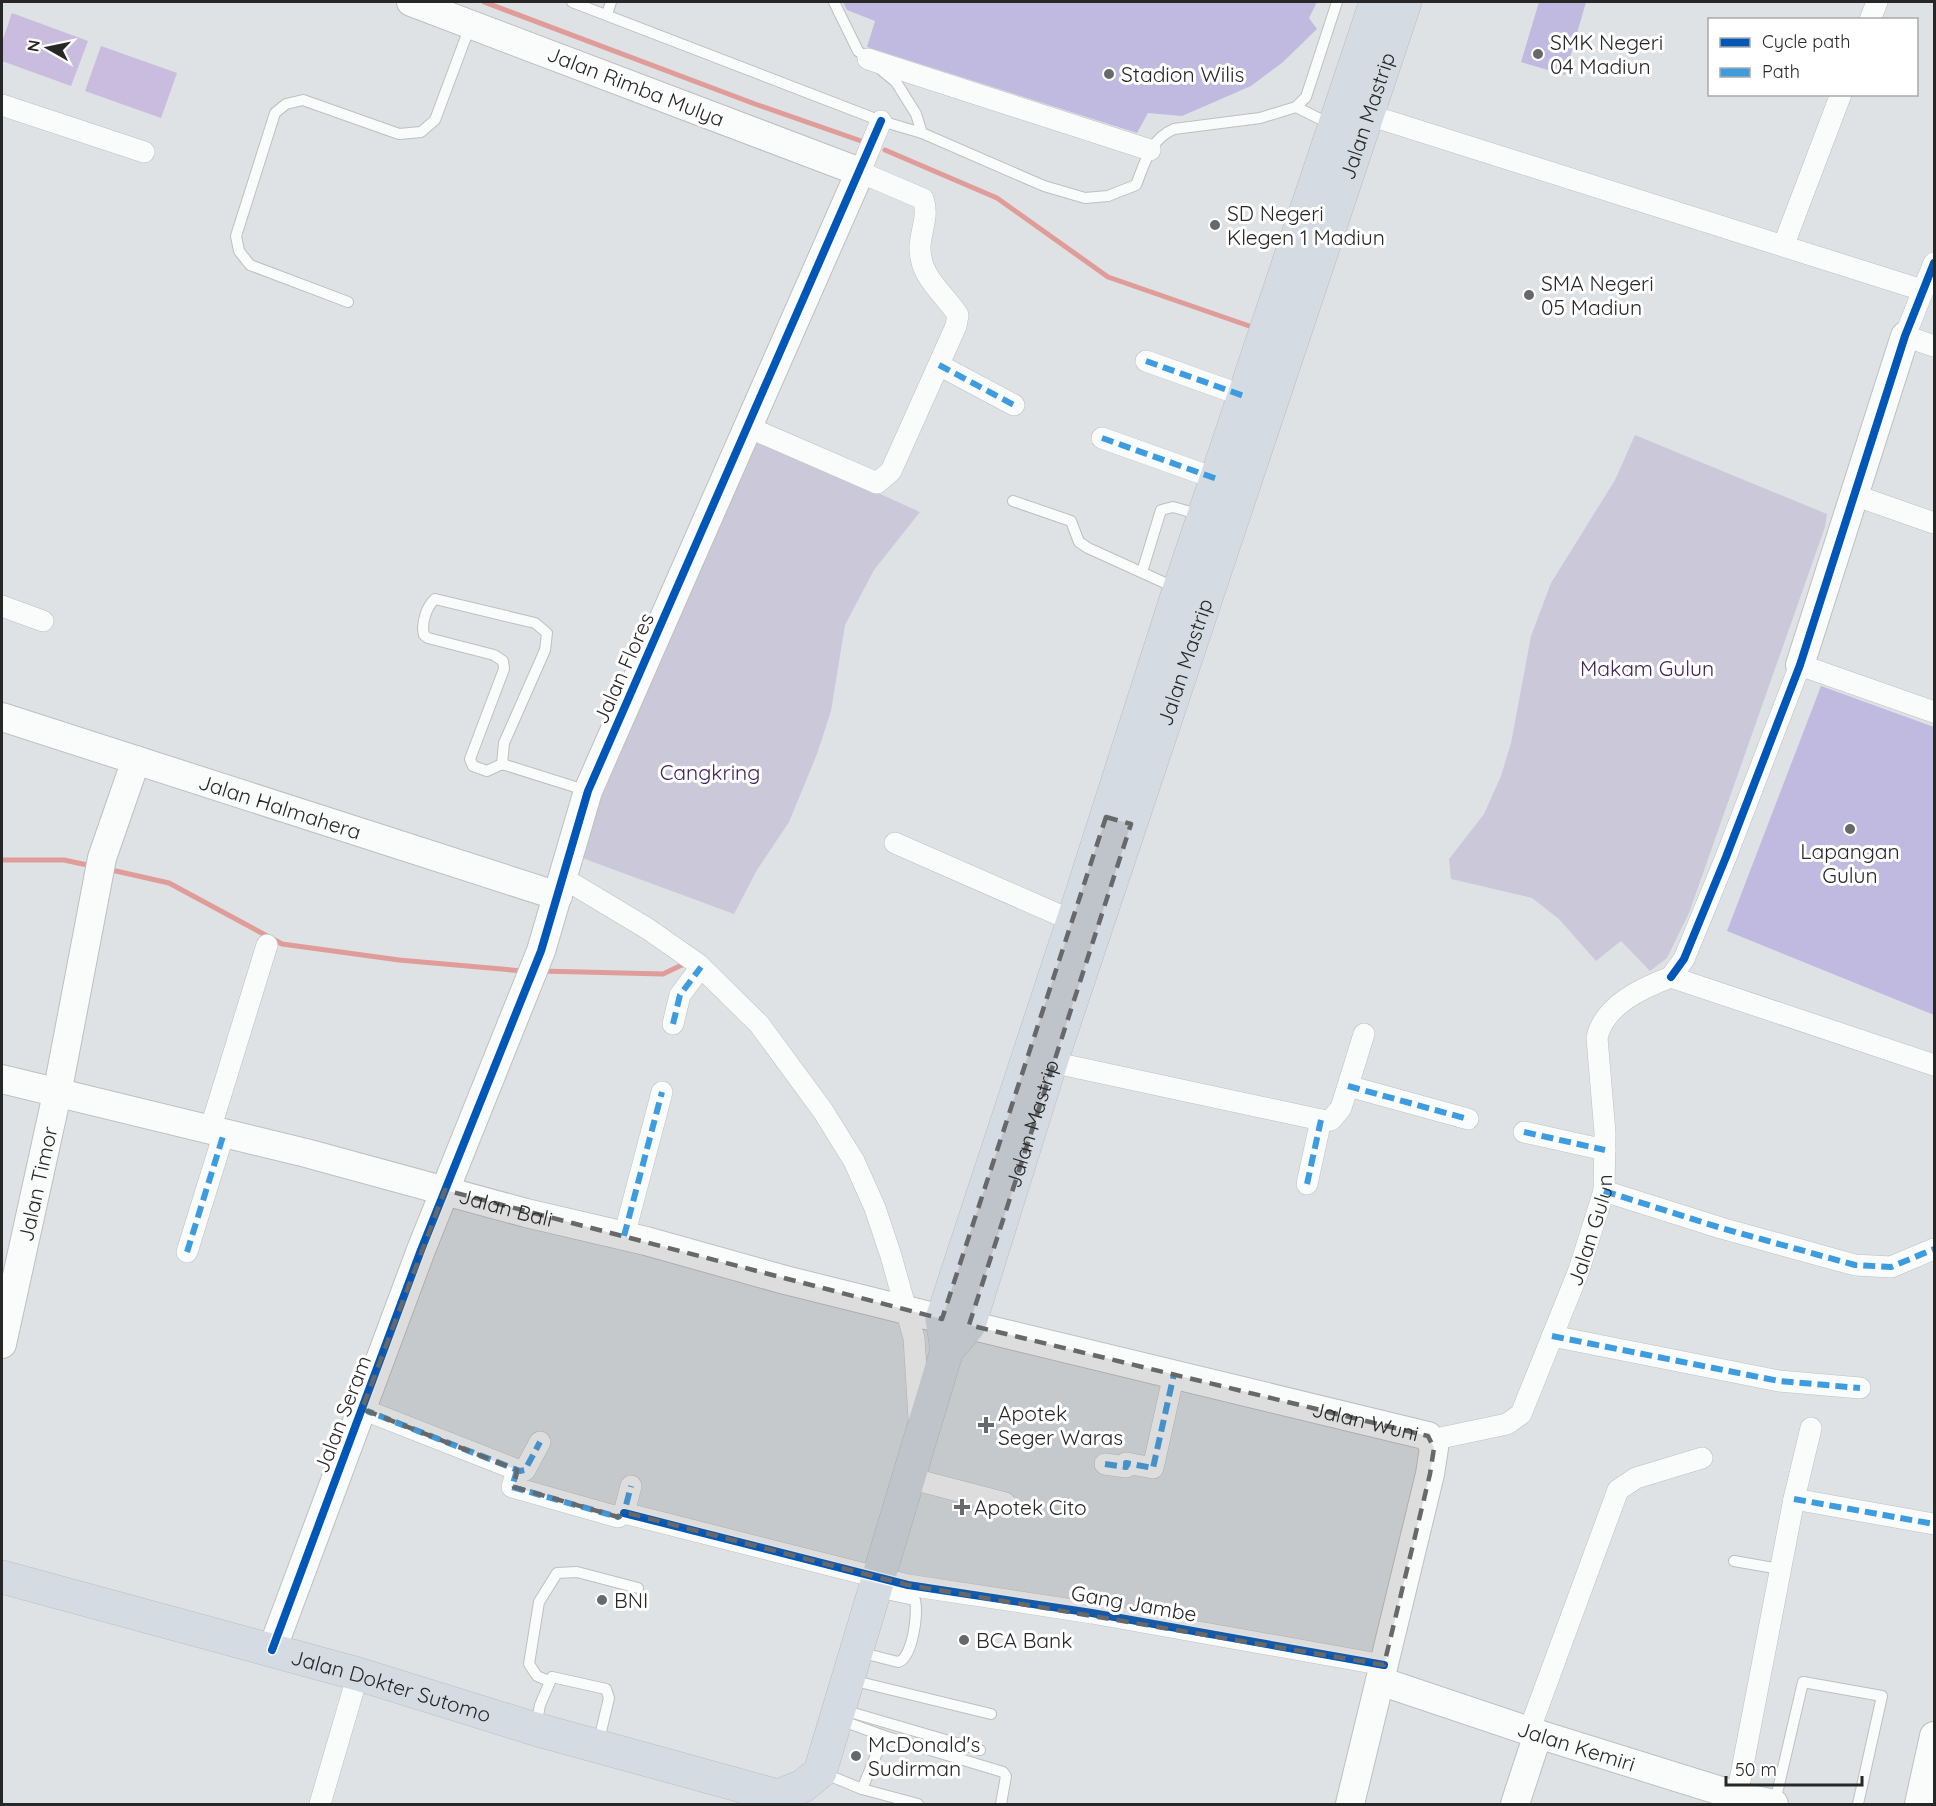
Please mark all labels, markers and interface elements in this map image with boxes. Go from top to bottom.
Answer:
north arrow [18,18,78,78]
legend [1708,18,1918,96]
place label: SMK Negeri 04 Madiun [1550,29,1663,79]
text: Cycle path [1762,30,1850,53]
text: N [22,38,44,53]
street label: Jalan Rimba Mulya [544,40,728,132]
marker: SMK Negeri 04 Madiun [1531,47,1545,61]
street label: Jalan Mastrip [1334,49,1400,183]
text: Path [1762,60,1800,83]
place label: Stadion Wilis [1121,61,1244,87]
marker: Stadion Wilis [1102,67,1116,81]
place label: SD Negeri Klegen 1 Madiun [1227,200,1385,250]
marker: SD Negeri Klegen 1 Madiun [1208,218,1222,232]
place label: SMA Negeri 05 Madiun [1541,270,1654,320]
marker: SMA Negeri 05 Madiun [1522,288,1536,302]
street label: Jalan Mastrip [1151,595,1218,729]
street label: Jalan Flores [587,608,659,728]
park label: Makam Gulun [1580,655,1714,681]
park label: Cangkring [660,759,760,785]
street label: Jalan Halmahera [195,768,364,845]
marker: Lapangan Gulun [1843,822,1857,836]
place label: Lapangan Gulun [1800,838,1900,888]
street label: Jalan Mastrip [1000,1056,1064,1191]
street label: Jalan Timor [12,1124,63,1244]
street label: Jalan Gulun [1561,1174,1618,1290]
street label: Jalan Bali [456,1182,555,1232]
street label: Jalan Seram [308,1352,376,1476]
street label: Jalan Wuni [1310,1395,1422,1446]
place label: Apotek Seger Waras [998,1400,1123,1450]
marker: Apotek Seger Waras [979,1418,993,1432]
place label: Apotek Cito [974,1494,1087,1520]
marker: Apotek Cito [955,1500,969,1514]
street label: Gang Jambe [1069,1579,1199,1627]
place label: BNI [614,1587,648,1613]
marker: BNI [595,1593,609,1607]
place label: BCA Bank [976,1627,1072,1653]
marker: BCA Bank [957,1633,971,1647]
street label: Jalan Dokter Sutomo [288,1643,494,1728]
street label: Jalan Kemiri [1514,1715,1639,1777]
place label: McDonald's Sudirman [868,1731,980,1781]
marker: McDonald's Sudirman [849,1749,863,1763]
scale bar [1726,1749,1862,1787]
text: 50 m [1735,1758,1777,1781]

